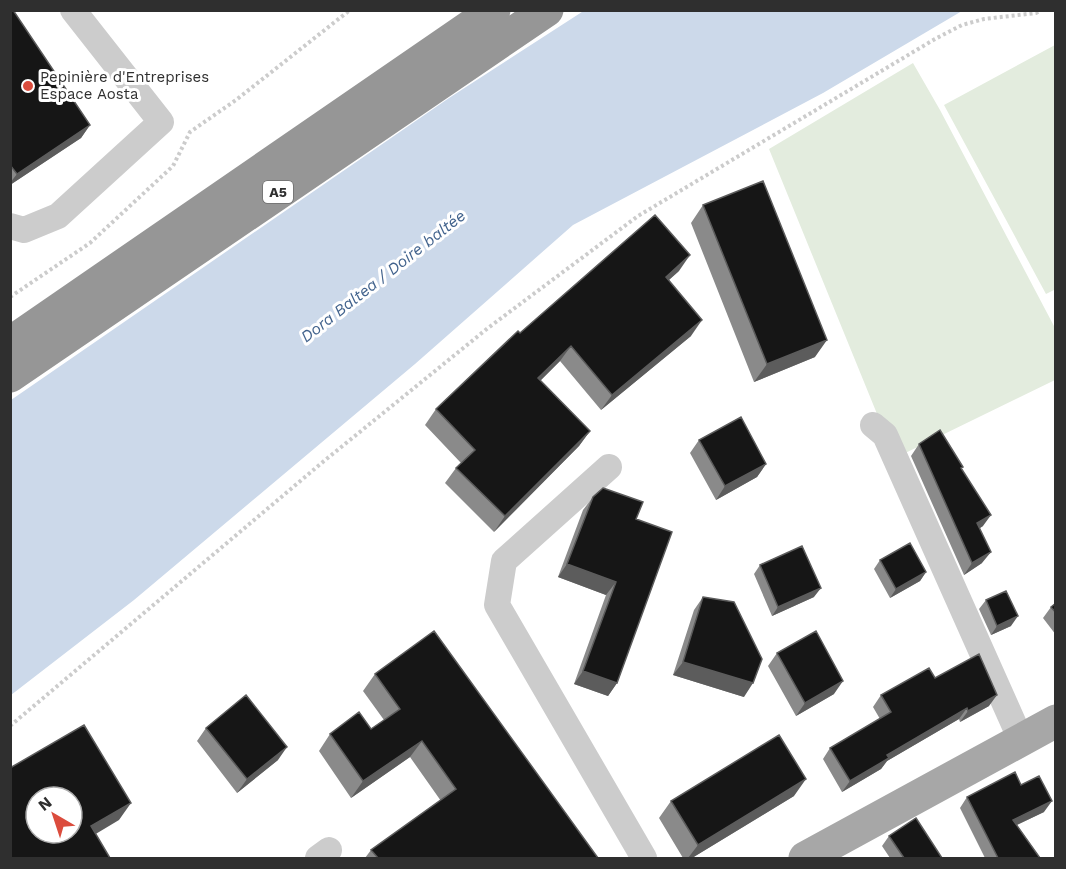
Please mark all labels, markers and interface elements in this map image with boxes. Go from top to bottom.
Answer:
place label: Pepinière d'Entreprises Espace Aosta [40,68,209,103]
marker: Pepinière d'Entreprises Espace Aosta [21,79,35,93]
road number: A5 [263,181,293,203]
water label: Dora Baltea / Doire baltée [297,206,469,346]
north arrow [24,785,84,845]
text: N [34,793,55,815]

